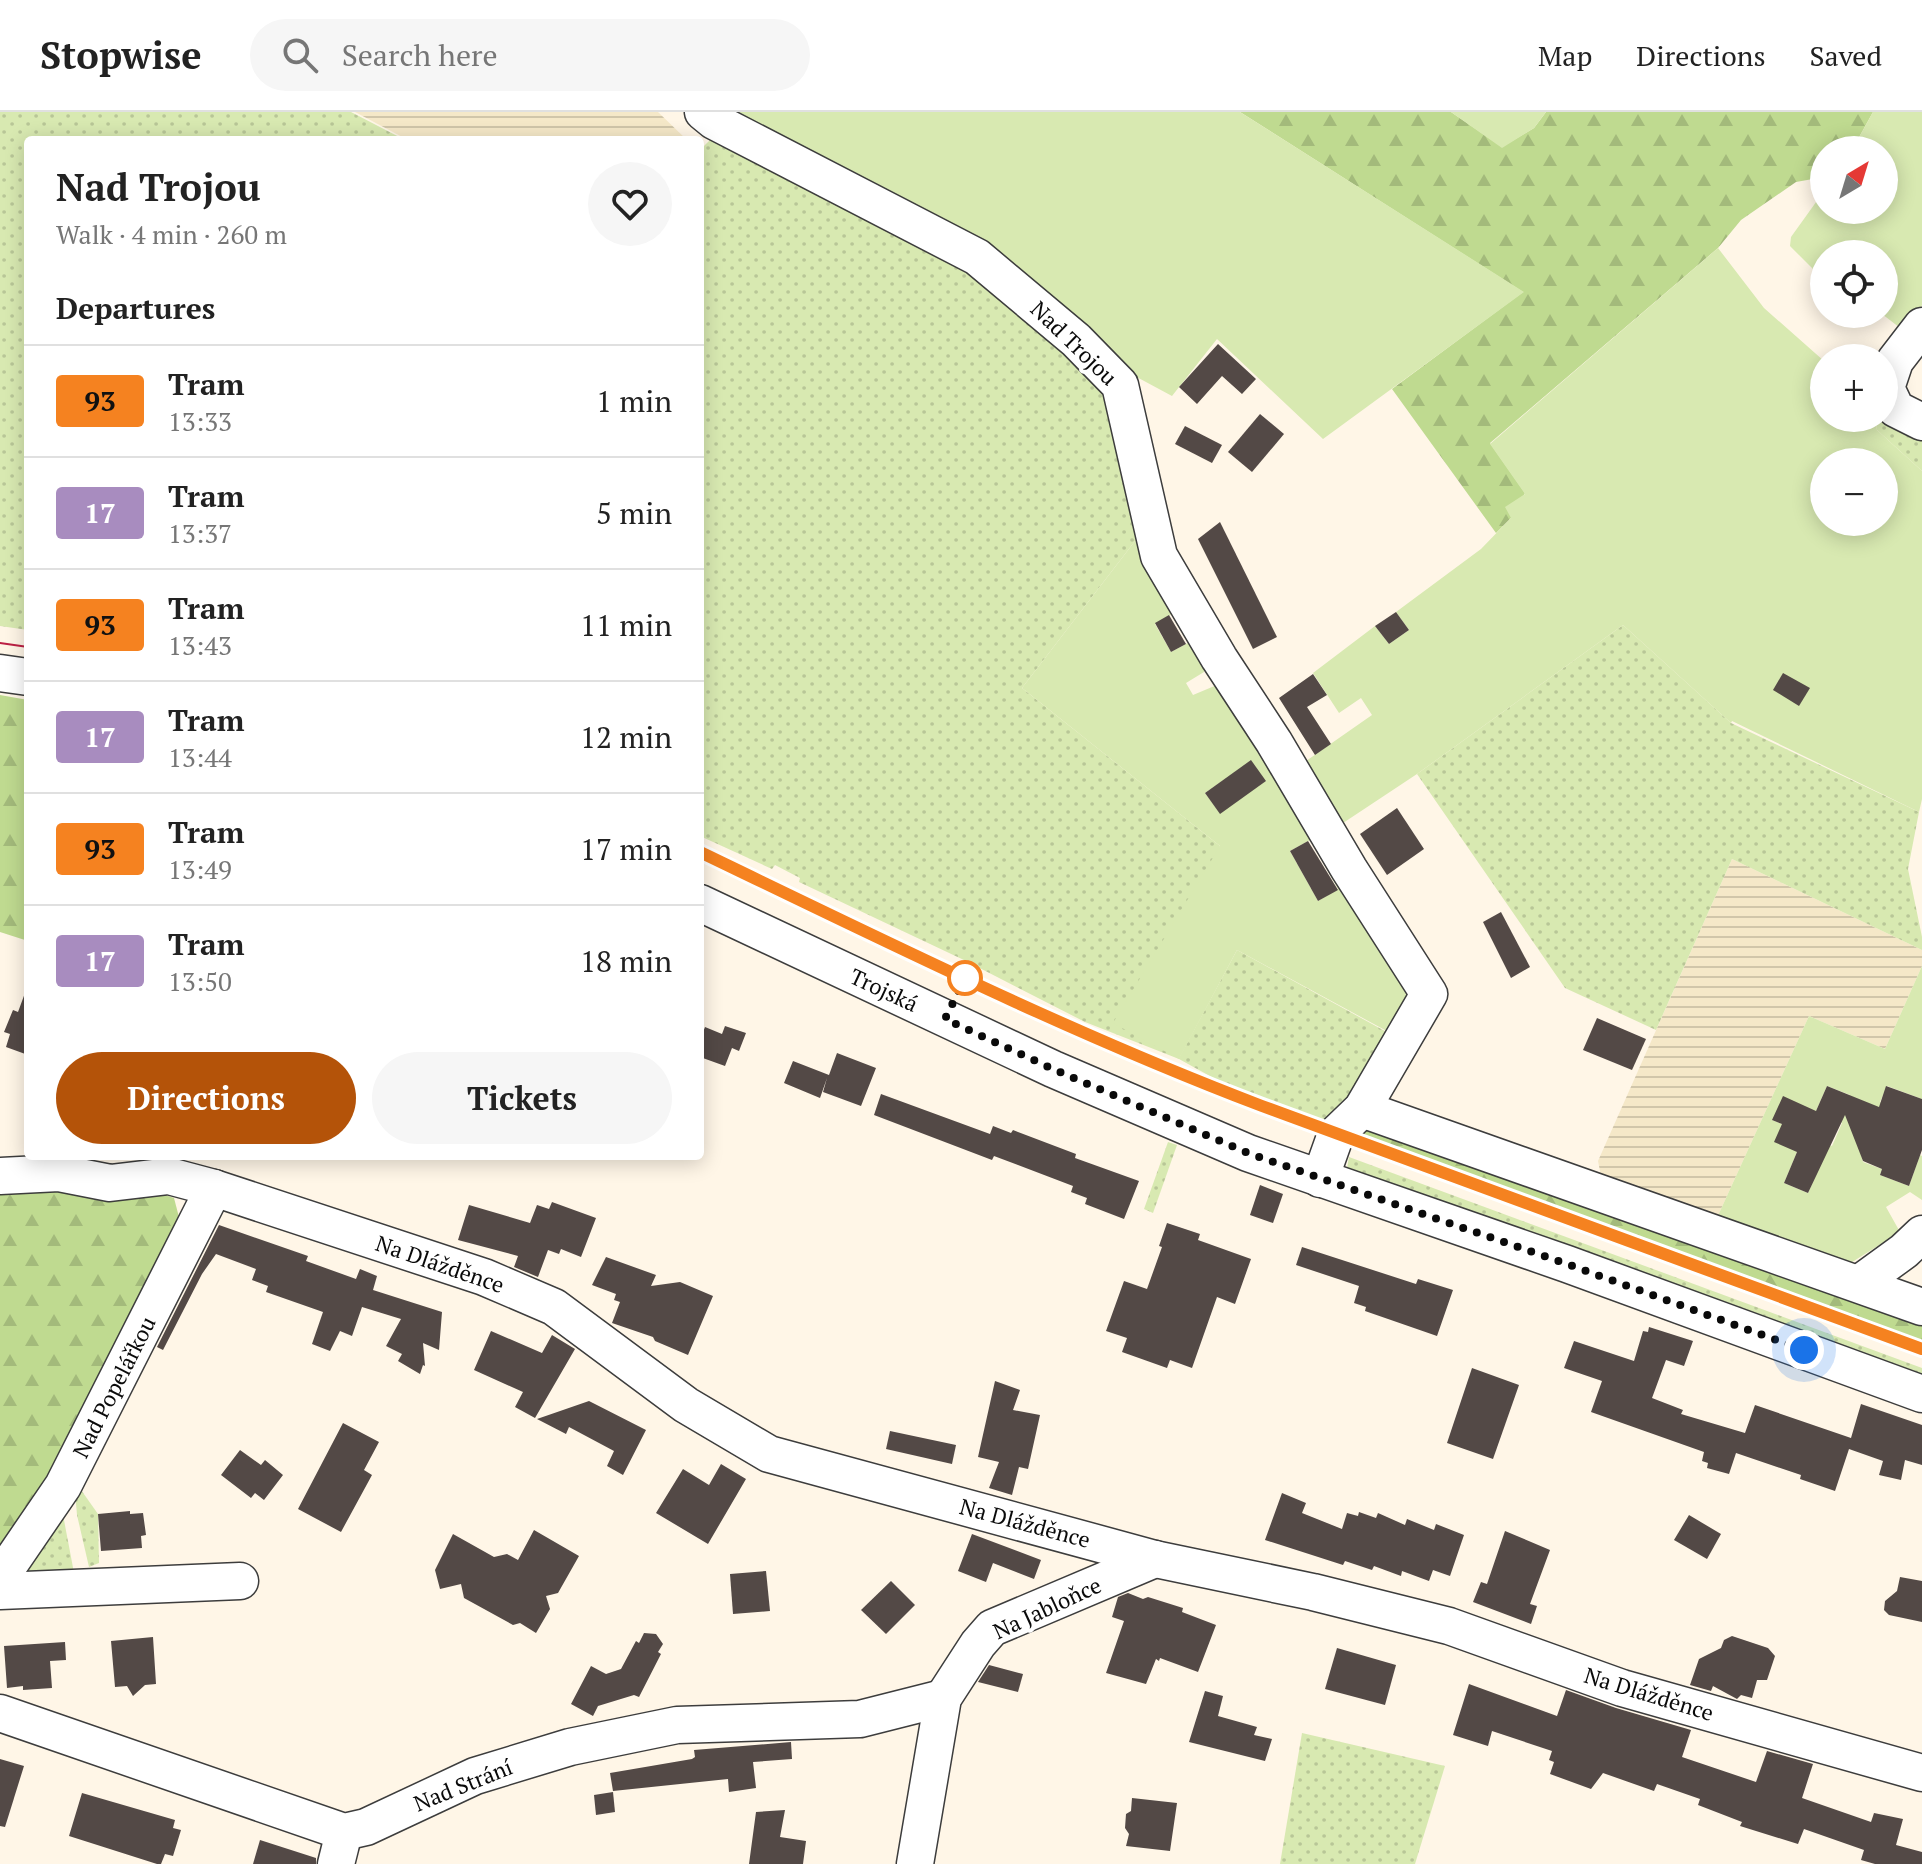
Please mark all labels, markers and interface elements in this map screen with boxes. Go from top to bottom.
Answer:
search box [250,19,810,91]
text: Stopwise [40,30,202,80]
icon: search [278,33,322,77]
text: Search here [342,35,498,75]
text: Map [1538,37,1592,74]
text: Directions [1636,37,1766,74]
text: Saved [1810,37,1882,74]
north arrow [1810,136,1898,224]
map controls [1810,136,1898,536]
text: Nad Trojou [56,162,261,212]
button: heart [588,162,672,246]
text: Walk · 4 min · 260 m [56,217,287,251]
button: locate [1810,240,1898,328]
text: Departures [56,288,215,328]
street label: Nad Trojou [1025,294,1124,391]
button: + [1810,344,1898,432]
text: Tram [168,364,244,404]
text: 1 min [596,381,672,421]
text: 93 [84,382,116,419]
text: 13:33 [168,404,232,438]
button: − [1810,448,1898,536]
text: Tram [168,476,244,516]
text: 5 min [596,493,672,533]
text: 17 [84,494,116,531]
text: 13:37 [168,516,232,550]
text: Tram [168,588,244,628]
text: 11 min [580,605,672,645]
text: 93 [84,606,116,643]
text: 13:43 [168,628,232,662]
text: Tram [168,700,244,740]
text: 12 min [580,717,672,757]
text: 17 [84,718,116,755]
text: 13:44 [168,740,232,774]
text: Tram [168,812,244,852]
text: 17 min [580,829,672,869]
text: 93 [84,830,116,867]
text: 13:49 [168,852,232,886]
text: Tram [168,924,244,964]
text: 18 min [580,941,672,981]
text: 17 [84,942,116,979]
street label: Trojská [845,961,923,1018]
unlabelled marker [948,961,982,995]
text: 13:50 [168,964,232,998]
button: Directions [56,1052,356,1144]
button: Tickets [372,1052,672,1144]
street label: Na Dlážděnce [372,1228,508,1299]
street label: Nad Popelářkou [65,1311,162,1462]
your location [1784,1330,1824,1370]
street label: Na Dlážděnce [957,1491,1094,1554]
street label: Na Jabloňce [988,1570,1105,1645]
street label: Na Dlážděnce [1581,1660,1717,1727]
street label: Nad Strání [409,1751,517,1817]

